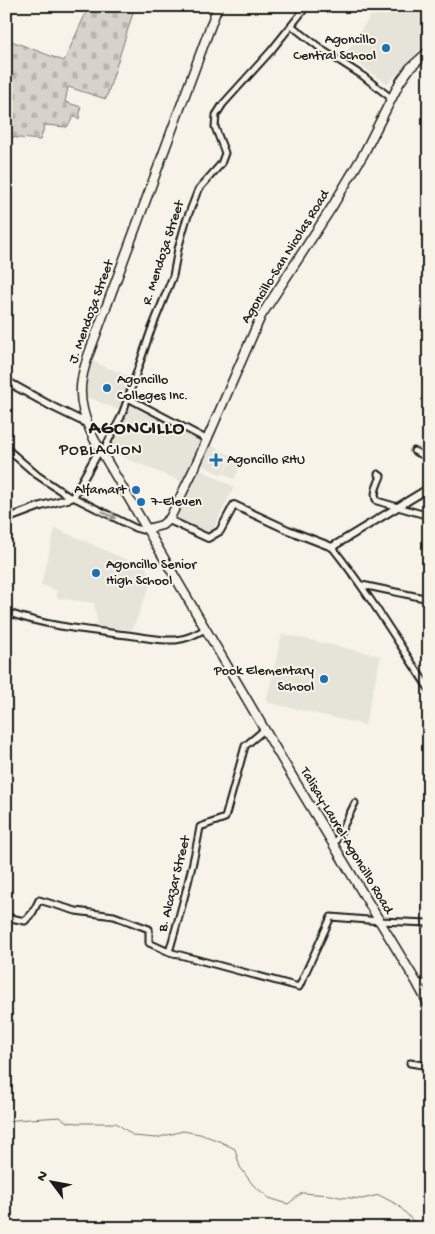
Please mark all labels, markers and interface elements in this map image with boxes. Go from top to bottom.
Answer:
place label: Agoncillo Central School [293,32,376,65]
marker: Agoncillo Central School [380,42,392,54]
street label: Agoncillo-San Nicolas Road [238,186,335,327]
street label: R. Mendoza Street [139,197,189,307]
street label: J. Mendoza Street [65,257,119,366]
place label: Agoncillo Colleges Inc. [117,372,188,405]
marker: Agoncillo Colleges Inc. [101,382,113,394]
district label: AGONCILLO [88,418,185,441]
district label: POBLACION [58,442,143,461]
place label: Agoncillo RHU [227,452,305,469]
marker: Agoncillo RHU [209,453,223,467]
place label: Alfamart [74,482,127,499]
marker: Alfamart [130,484,142,496]
place label: 7-Eleven [150,494,202,511]
marker: 7-Eleven [135,496,147,508]
one-way arrow [102,510,117,520]
place label: Agoncillo Senior High School [106,557,197,590]
marker: Agoncillo Senior High School [90,567,102,579]
place label: Pook Elementary School [213,663,314,696]
marker: Pook Elementary School [318,673,330,685]
street label: Talisay-Laurel-Agoncillo Road [295,764,397,919]
street label: B. Alcazar Street [155,833,195,935]
north arrow [28,1156,78,1206]
text: N [33,1168,53,1185]

